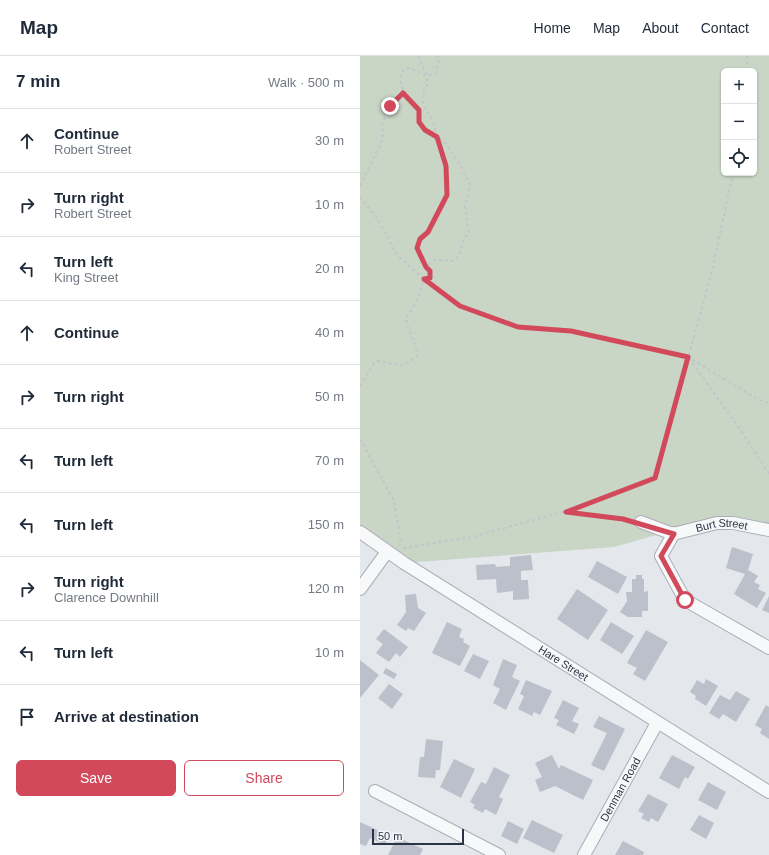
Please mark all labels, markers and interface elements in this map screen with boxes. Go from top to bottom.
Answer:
text: Map [20,17,58,38]
text: Home [534,20,571,36]
text: Map [593,20,620,36]
text: About [642,20,679,36]
text: Contact [701,20,749,36]
map controls [721,68,757,176]
button: + [721,68,757,104]
text: 7 min [16,72,60,91]
text: Walk · 500 m [268,75,344,90]
route end [381,97,399,115]
button: − [721,104,757,140]
text: Continue [54,125,119,142]
icon: ahead [16,130,38,152]
text: 30 m [315,133,344,148]
button: locate [721,140,757,176]
text: Robert Street [54,142,131,157]
text: Turn right [54,189,124,206]
icon: right [16,194,38,216]
text: 10 m [315,197,344,212]
text: Robert Street [54,206,131,221]
text: Turn left [54,253,113,270]
icon: left [16,258,38,280]
text: 20 m [315,261,344,276]
text: King Street [54,270,118,285]
icon: ahead [16,322,38,344]
text: Continue [54,324,119,341]
text: 40 m [315,325,344,340]
icon: right [16,386,38,408]
text: Turn right [54,388,124,405]
text: 50 m [315,389,344,404]
icon: left [16,450,38,472]
text: Turn left [54,452,113,469]
text: 70 m [315,453,344,468]
icon: left [16,514,38,536]
text: Turn left [54,516,113,533]
text: 150 m [308,517,344,532]
street label: Burt Street [694,517,749,534]
text: Turn right [54,573,124,590]
icon: right [16,578,38,600]
text: 120 m [308,581,344,596]
text: Clarence Downhill [54,590,159,605]
route start [676,591,694,609]
icon: left [16,642,38,664]
street label: Hare Street [536,643,590,683]
text: Turn left [54,644,113,661]
text: 10 m [315,645,344,660]
icon: arrive [16,706,38,728]
text: Arrive at destination [54,708,199,725]
street label: Denman Road [598,755,643,823]
button: Save [16,760,176,796]
button: Share [184,760,344,796]
scale bar [372,827,464,846]
text: 50 m [378,830,402,842]

